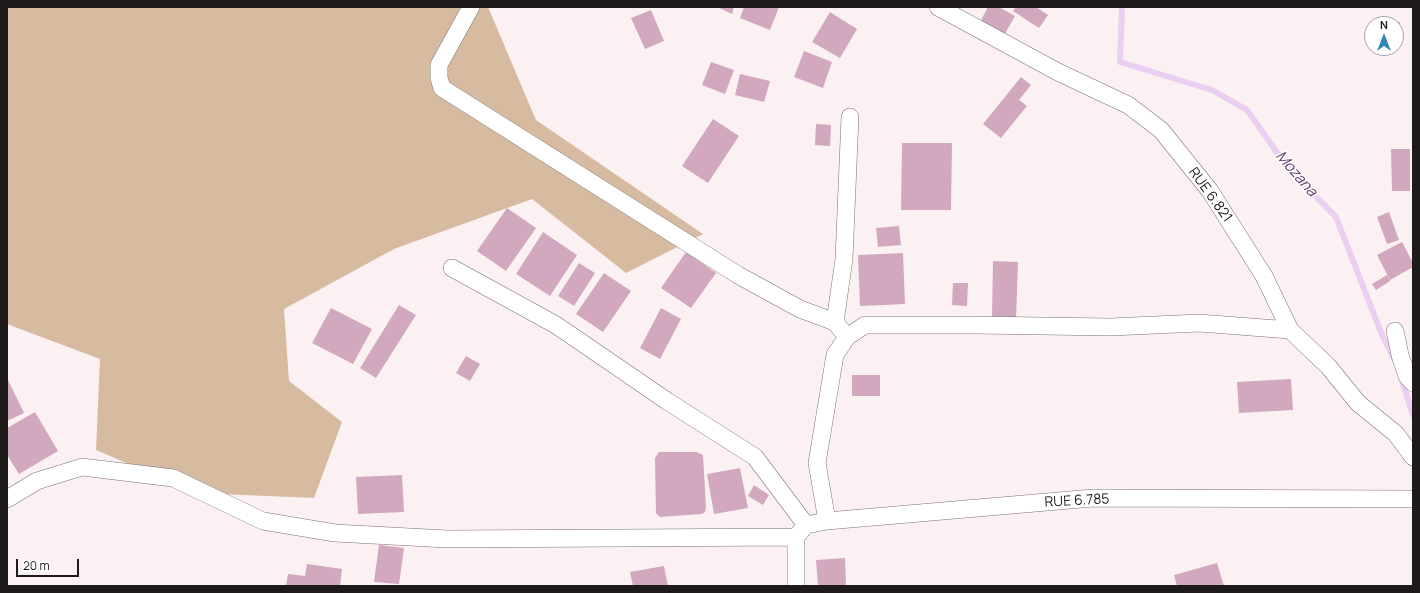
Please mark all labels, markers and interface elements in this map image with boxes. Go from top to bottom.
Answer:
north arrow [1364,16,1404,56]
text: N [1380,17,1388,32]
water label: Mozana [1271,148,1321,200]
street label: RUE 6.821 [1185,164,1235,226]
street label: RUE 6.785 [1044,491,1110,511]
scale bar [18,551,81,577]
text: 20 m [23,557,50,574]

